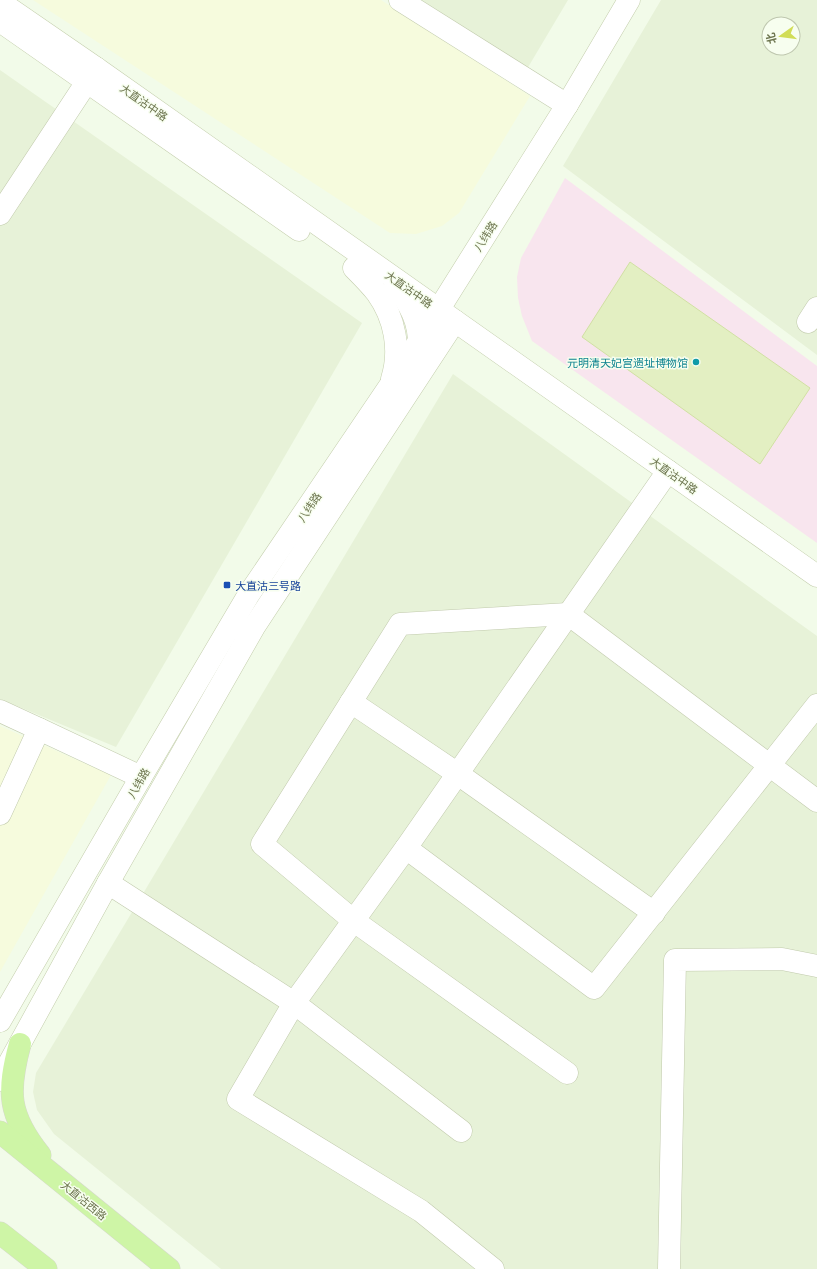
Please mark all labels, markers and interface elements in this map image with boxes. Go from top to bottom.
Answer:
north arrow [761,16,801,56]
text: 北 [763,32,778,45]
street label: 大直沽中路 [118,81,170,123]
street label: 八纬路 [471,219,499,253]
street label: 大直沽中路 [383,268,435,310]
place label: 元明清天妃宫遗址博物馆 [567,356,688,369]
marker: 元明清天妃宫遗址博物馆 [691,357,701,367]
street label: 大直沽中路 [648,454,700,496]
street label: 八纬路 [294,490,324,524]
place label: 大直沽三号路 [235,579,301,592]
marker: 大直沽三号路 [222,580,232,590]
street label: 八纬路 [124,765,152,801]
street label: 大直沽西路 [59,1178,109,1222]

